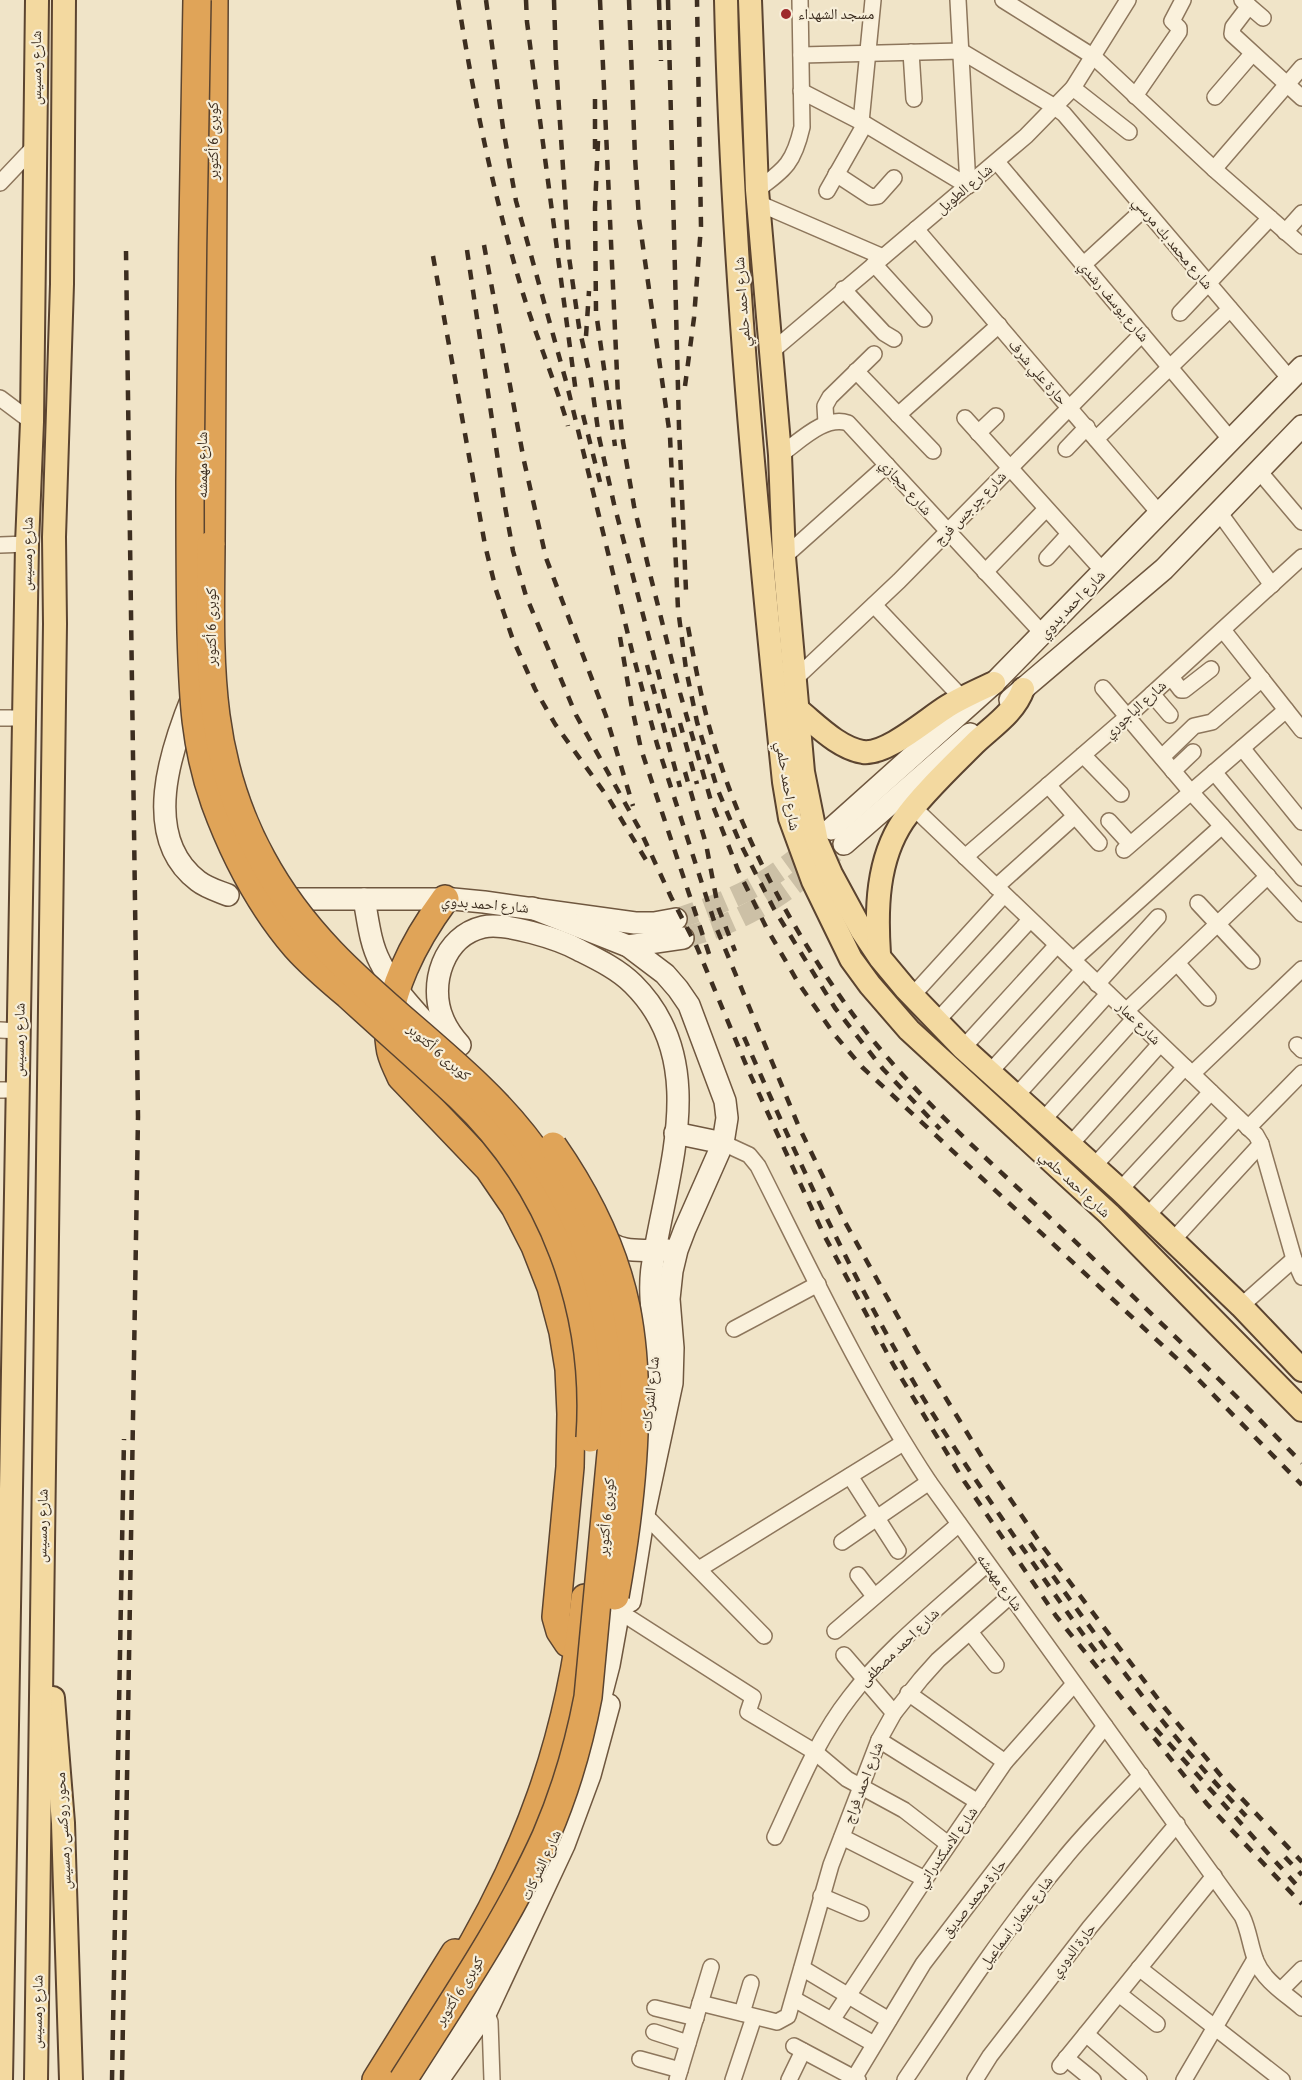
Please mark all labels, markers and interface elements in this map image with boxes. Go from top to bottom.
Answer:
place label: مسجد الشهداء [798,6,875,23]
marker: مسجد الشهداء [779,7,793,21]
street label: شارع رمسيس [28,31,46,105]
street label: كوبرى 6 أكتوبر [204,102,223,181]
street label: شارع الطويل [933,161,997,219]
street label: شارع محمد بك مرسي [1127,194,1216,295]
street label: شارع احمد حلمي [731,256,757,348]
street label: شارع يوسف رشدي [1073,257,1152,347]
street label: حارة علي شرف [1002,336,1071,411]
street label: شارع مهمشه [194,431,212,498]
street label: شارع حجازي [874,456,935,521]
street label: شارع جرجس فرج [931,468,1011,550]
street label: شارع رمسيس [18,516,38,591]
street label: شارع احمد بدوي [1036,567,1111,644]
street label: كوبرى 6 أكتوبر [202,588,221,667]
street label: شارع الباجوري [1101,677,1172,744]
street label: شارع احمد حلمي [769,740,803,833]
street label: شارع احمد بدوي [440,892,530,920]
street label: شارع عمار [1112,998,1164,1049]
street label: شارع رمسيس [10,1002,30,1077]
street label: كوبرى 6 أكتوبر [402,1019,474,1085]
street label: شارع احمد حلمي [1034,1147,1114,1224]
street label: شارع الشركات [638,1355,664,1433]
street label: كوبرى 6 أكتوبر [594,1477,619,1558]
street label: شارع رمسيس [33,1488,53,1563]
street label: شارع مهمشه [972,1550,1026,1615]
street label: شارع احمد مصطفى [856,1605,944,1691]
street label: شارع احمد فراج [840,1740,888,1827]
street label: محور روكسى رمسيس [52,1772,76,1890]
street label: شارع الاسكندراني [913,1804,984,1893]
street label: شارع الشركات [518,1827,566,1904]
street label: حارة محمد صديق [939,1855,1011,1941]
street label: شارع عثمان اسماعيل [976,1873,1058,1972]
street label: حارة الدوري [1047,1919,1102,1982]
street label: كوبرى 6 أكتوبر [430,1953,488,2030]
street label: شارع رمسيس [28,1974,48,2049]

